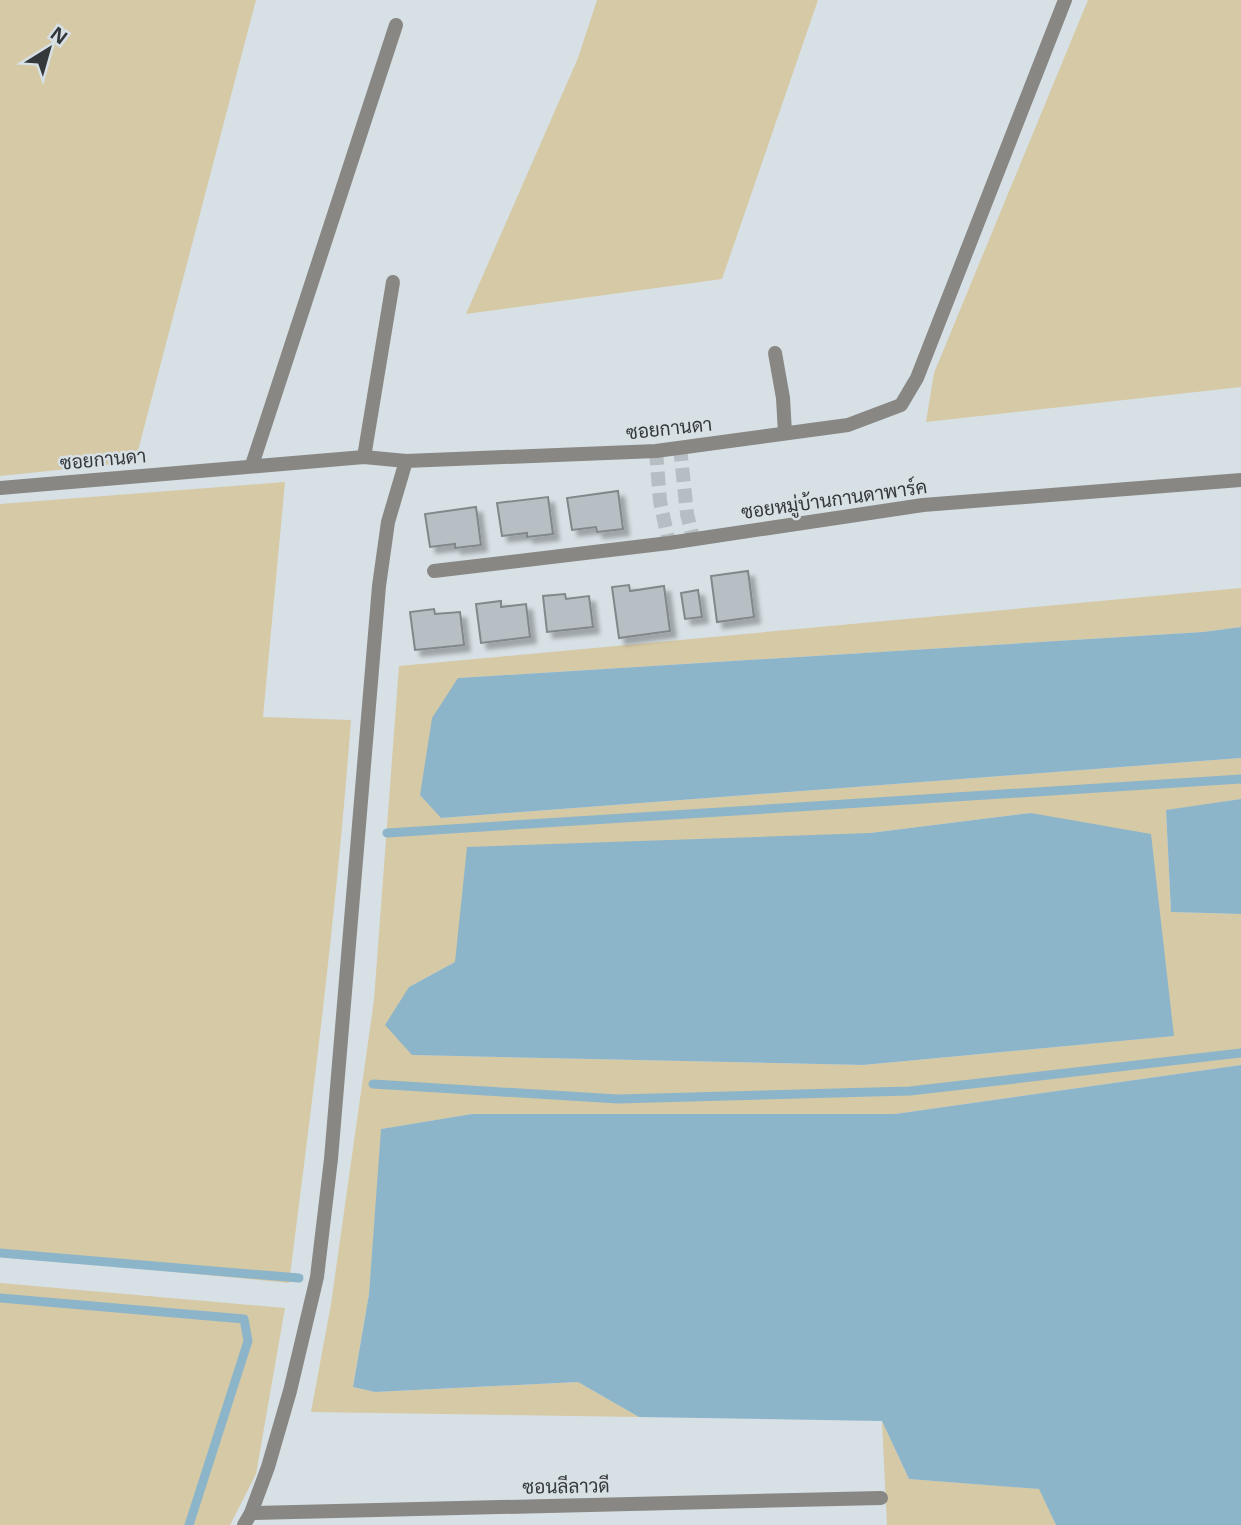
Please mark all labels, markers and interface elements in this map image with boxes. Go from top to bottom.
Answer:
north arrow [14,14,84,84]
text: N [45,20,73,50]
street label: ซอยกานดา [625,411,713,445]
street label: ซอยกานดา [59,442,147,476]
street label: ซอยหมู่บ้านกานดาพาร์ค [739,473,929,526]
street label: ซอนลีลาวดี [522,1472,610,1500]

